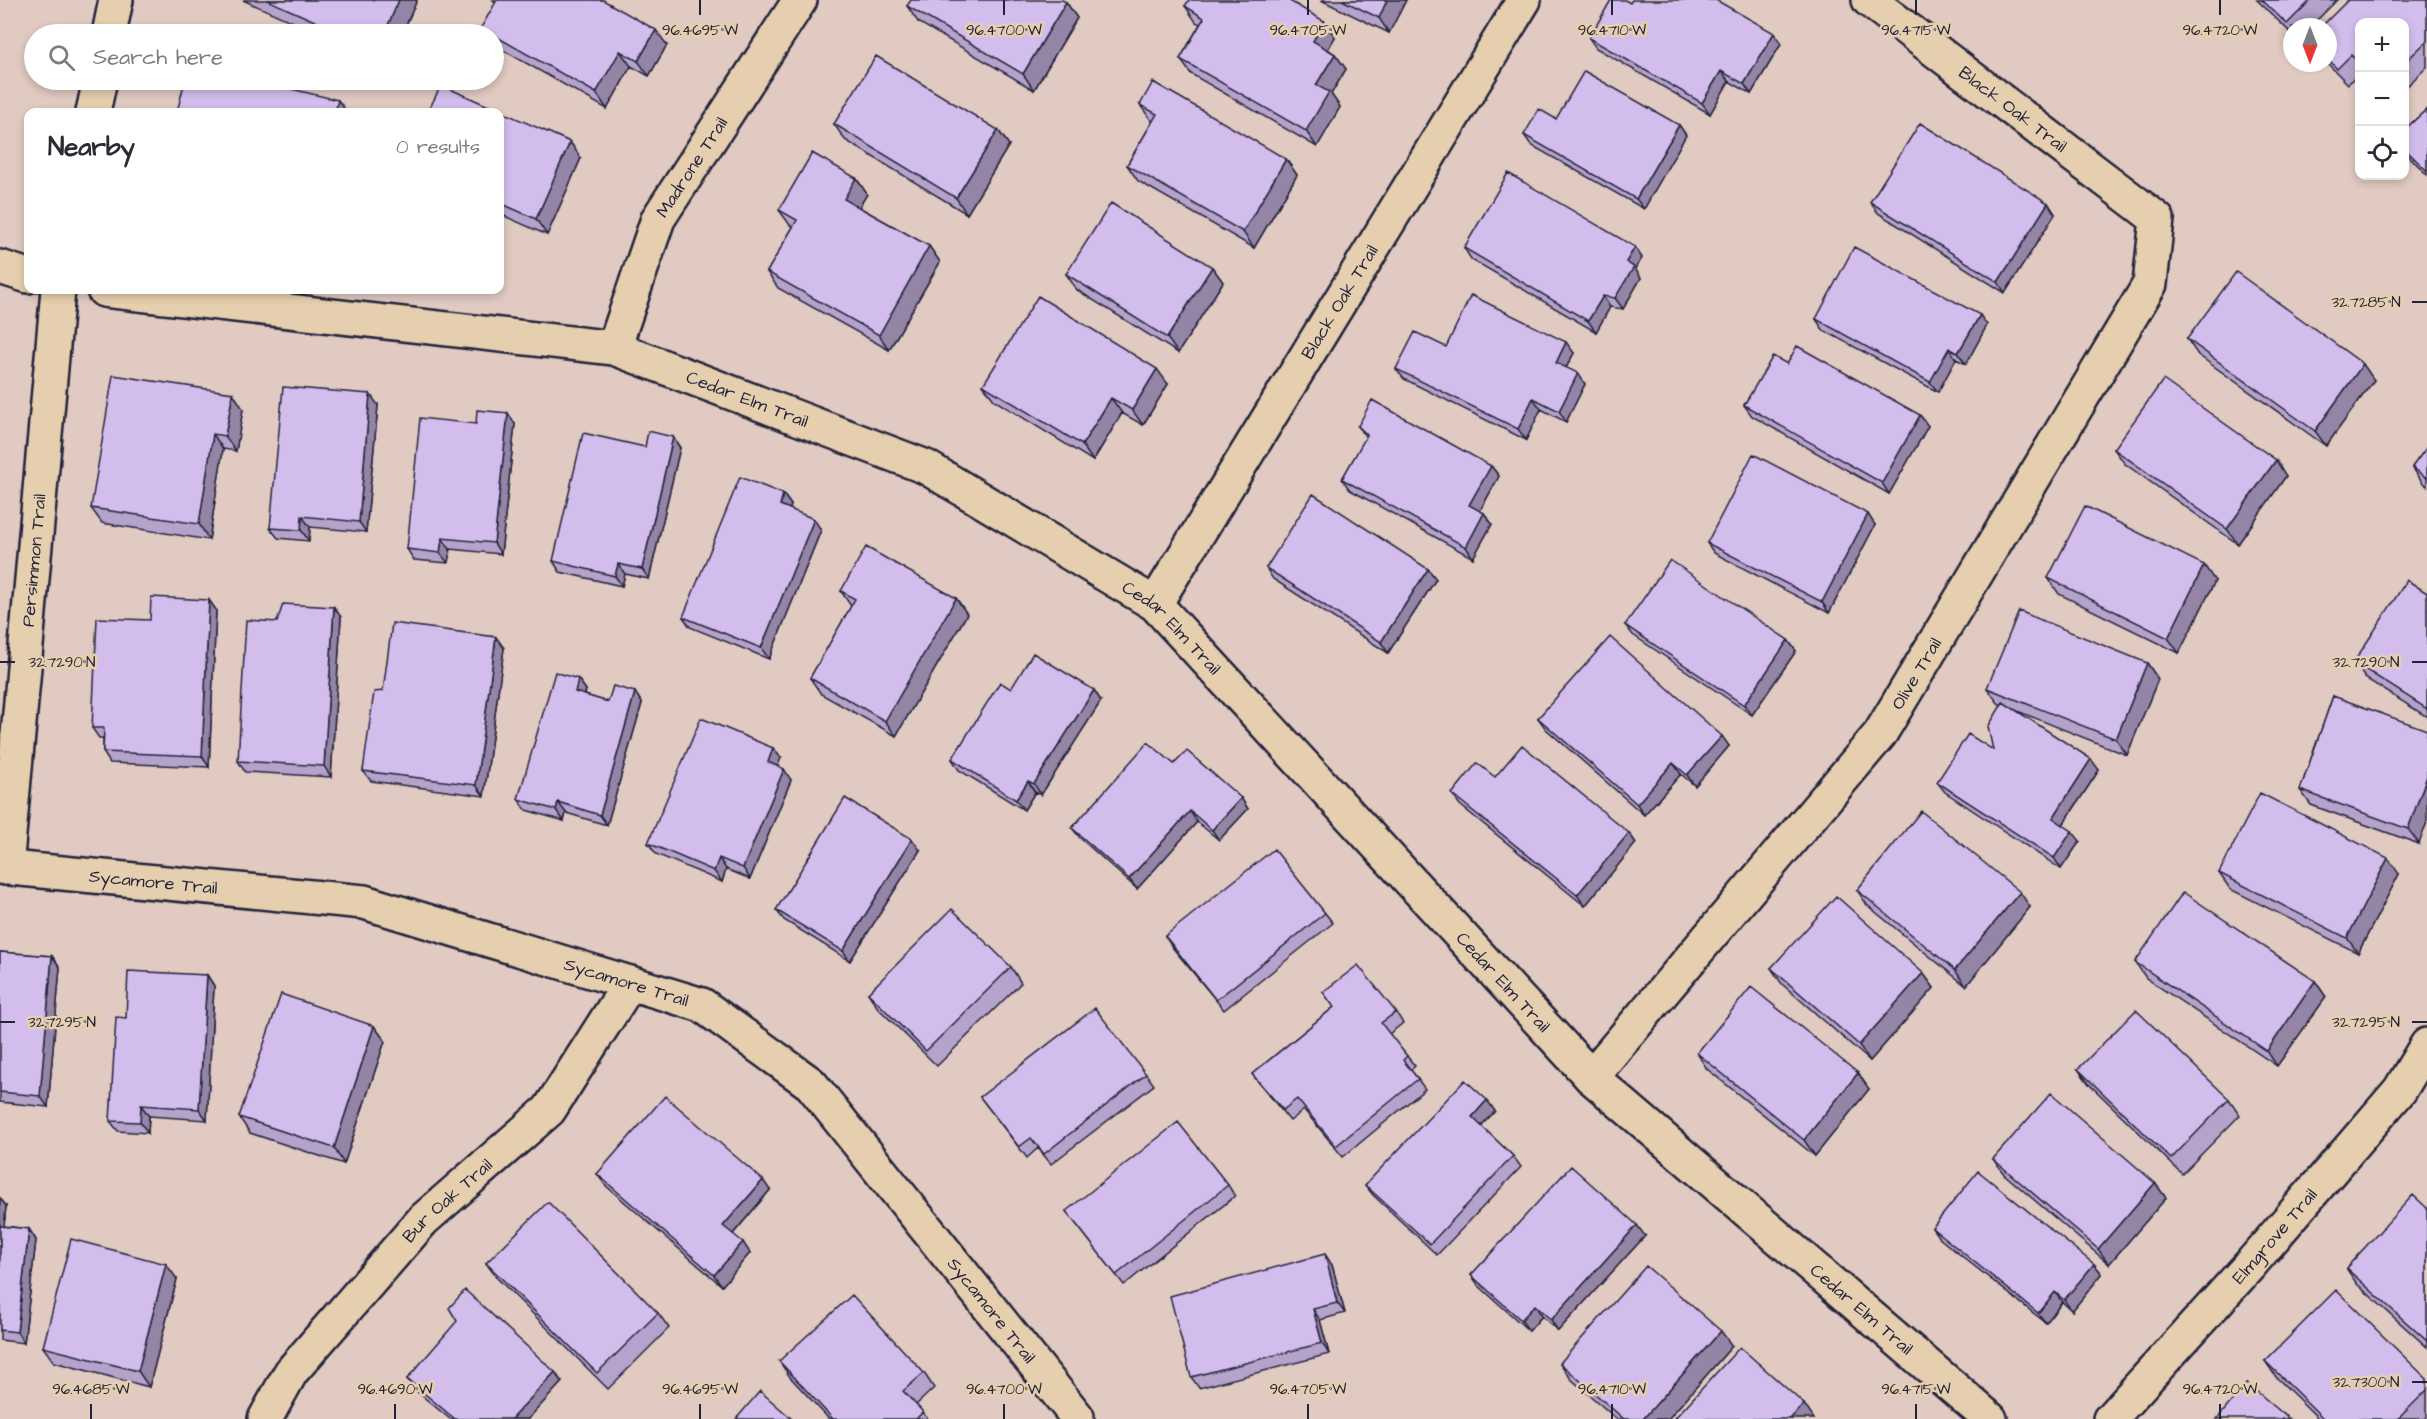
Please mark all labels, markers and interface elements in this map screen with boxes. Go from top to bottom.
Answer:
north arrow [2283,18,2337,72]
map controls [2355,18,2409,180]
button: + [2355,18,2409,72]
text: 96.4695°W [662,20,738,41]
text: 96.4700°W [966,20,1042,41]
text: 96.4705°W [1270,20,1346,41]
text: 96.4710°W [1578,20,1646,41]
text: 96.4715°W [1881,20,1951,41]
text: 96.4720°W [2183,20,2257,41]
search box [24,24,504,90]
icon: search [45,41,78,74]
text: Search here [93,42,223,73]
street label: Black Oak Trail [1953,60,2072,159]
button: − [2355,72,2409,126]
street label: Madrone Trail [650,112,734,223]
button: locate [2355,126,2409,180]
text: Nearby [48,129,135,165]
text: 0 results [396,133,480,161]
street label: Black Oak Trail [1295,240,1385,364]
text: 32.7285°N [2331,292,2401,313]
street label: Cedar Elm Trail [683,365,812,434]
street label: Persimmon Trail [16,493,53,628]
street label: Cedar Elm Trail [1117,575,1226,681]
street label: Olive Trail [1885,633,1948,714]
text: 32.7290°N [29,652,95,673]
text: 32.7290°N [2333,652,2399,673]
street label: Sycamore Trail [88,864,219,901]
street label: Cedar Elm Trail [1450,926,1556,1038]
street label: Sycamore Trail [561,952,692,1013]
text: 32.7295°N [28,1012,96,1033]
text: 32.7295°N [2332,1012,2400,1033]
street label: Bur Oak Trail [397,1153,498,1248]
street label: Elmgrove Trail [2227,1183,2323,1290]
street label: Sycamore Trail [941,1252,1041,1369]
street label: Cedar Elm Trail [1804,1258,1919,1361]
text: 32.7300°N [2333,1372,2399,1393]
text: 96.4685°W [52,1379,130,1400]
text: 96.4690°W [357,1379,433,1400]
text: 96.4695°W [662,1379,738,1400]
text: 96.4700°W [966,1379,1042,1400]
text: 96.4705°W [1270,1379,1346,1400]
text: 96.4710°W [1578,1379,1646,1400]
text: 96.4715°W [1881,1379,1951,1400]
text: 96.4720°W [2183,1379,2257,1400]

